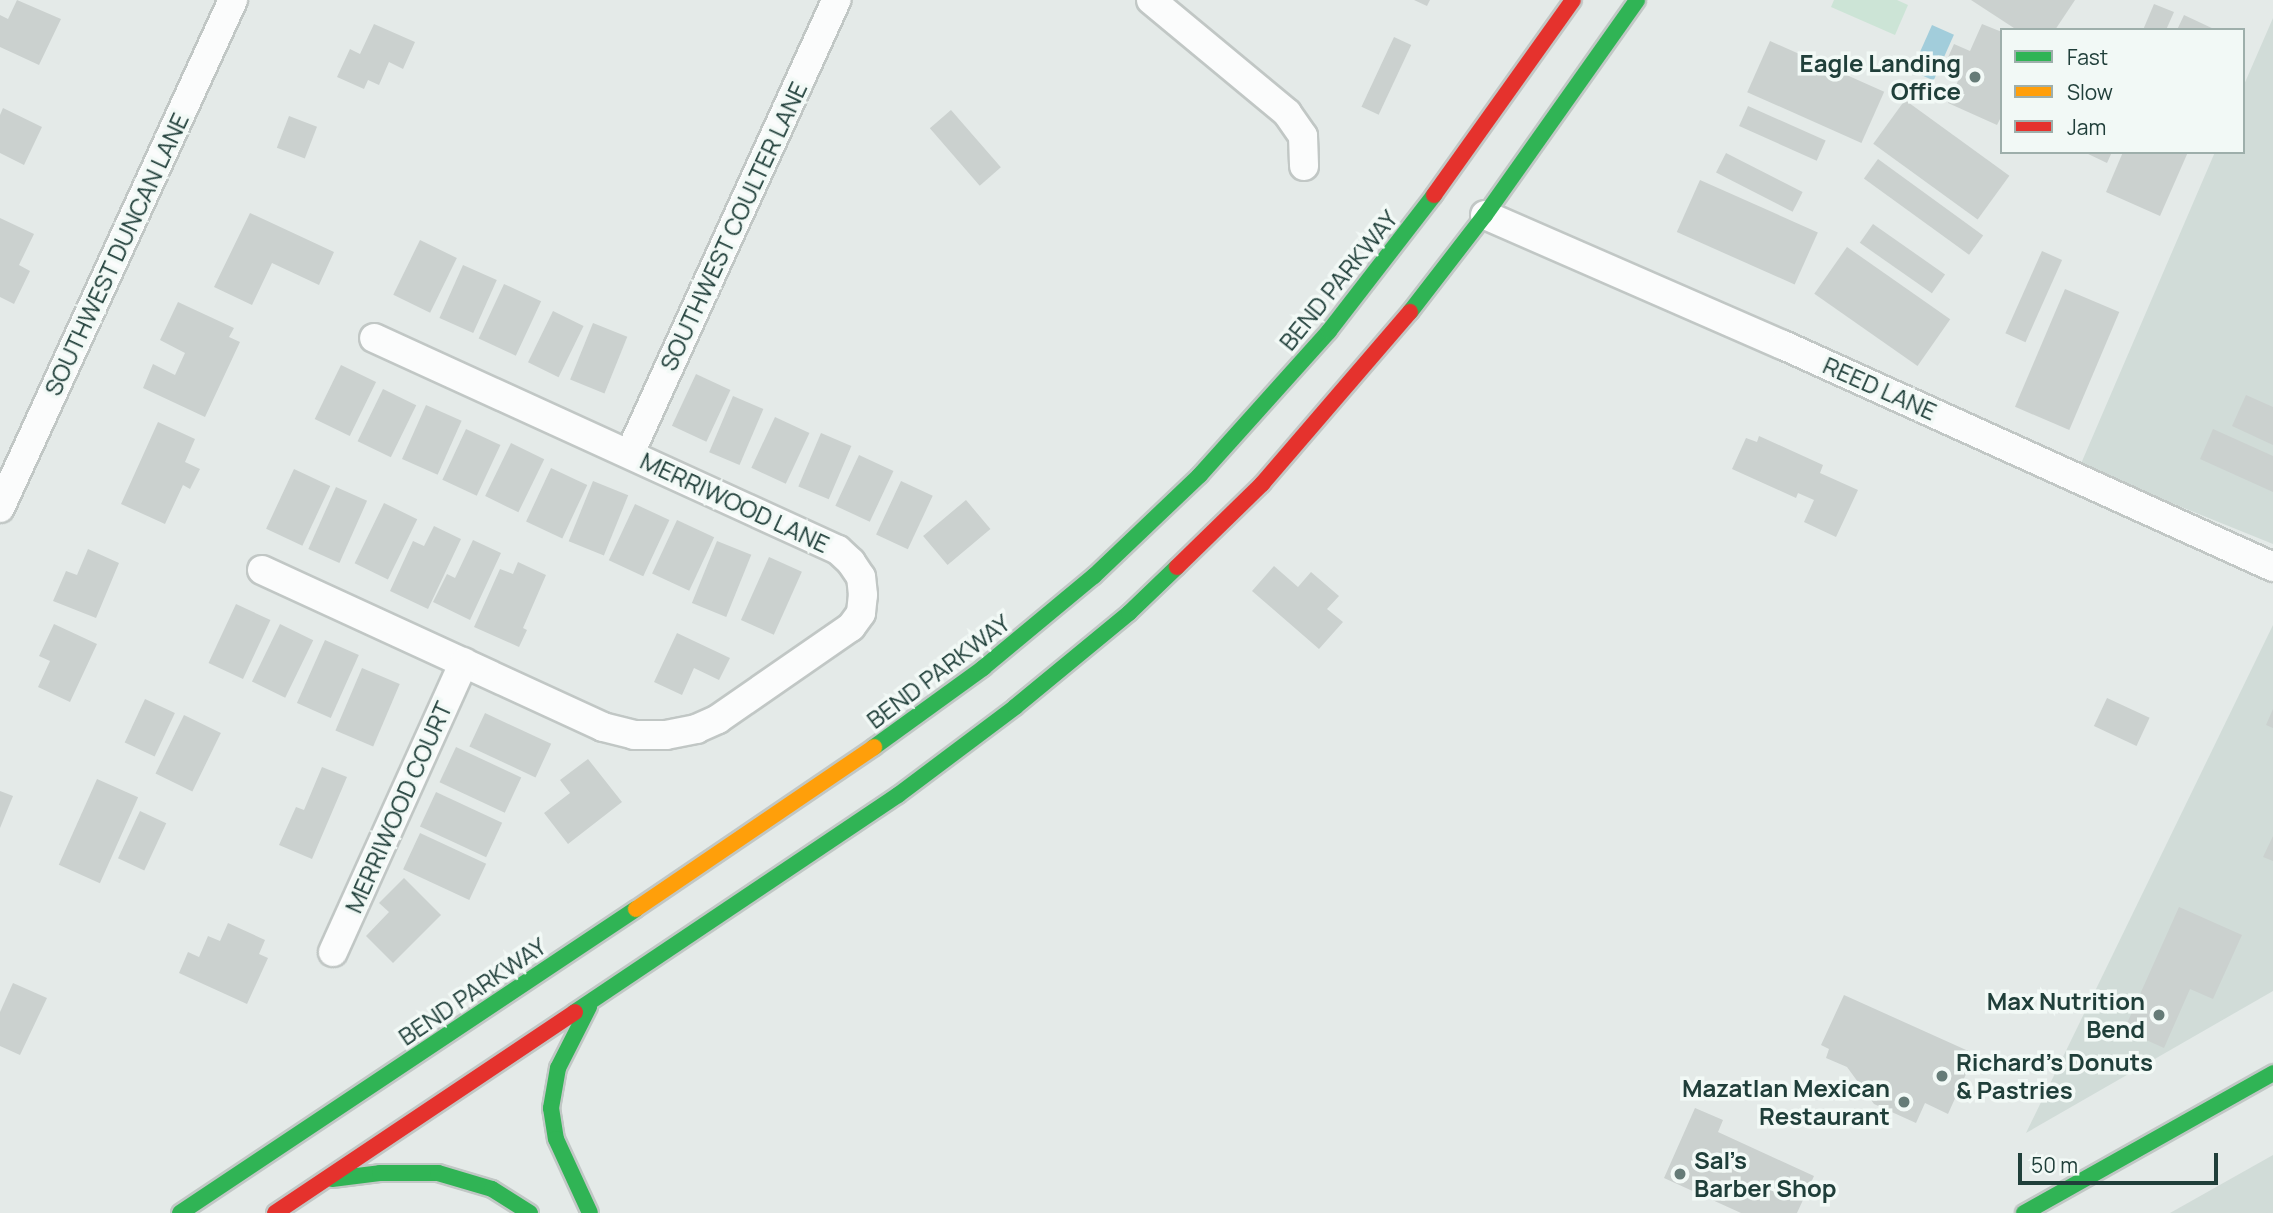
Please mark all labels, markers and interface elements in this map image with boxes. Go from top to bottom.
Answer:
legend [2000,28,2245,154]
text: Fast [2067,43,2108,71]
place label: Eagle Landing Office [1800,49,1961,105]
marker: Eagle Landing Office [1967,69,1983,85]
street label: SOUTHWEST COULTER LANE [653,77,813,375]
text: Slow [2067,78,2113,106]
street label: SOUTHWEST DUNCAN LANE [38,108,194,400]
text: Jam [2067,113,2106,141]
street label: BEND PARKWAY [1273,204,1403,356]
street label: REED LANE [1819,350,1941,426]
street label: MERRIWOOD LANE [636,446,834,558]
street label: BEND PARKWAY [861,608,1015,734]
street label: MERRIWOOD COURT [338,697,458,917]
street label: BEND PARKWAY [393,931,551,1051]
place label: Max Nutrition Bend [1987,987,2145,1043]
marker: Max Nutrition Bend [2151,1007,2167,1023]
place label: Richard’s Donuts & Pastries [1956,1048,2153,1104]
marker: Richard’s Donuts & Pastries [1934,1068,1950,1084]
place label: Mazatlan Mexican Restaurant [1682,1074,1890,1130]
marker: Mazatlan Mexican Restaurant [1896,1094,1912,1110]
scale bar [2021,1140,2220,1184]
place label: Sal’s Barber Shop [1694,1146,1837,1202]
text: 50 m [2031,1151,2078,1179]
marker: Sal’s Barber Shop [1672,1166,1688,1182]

